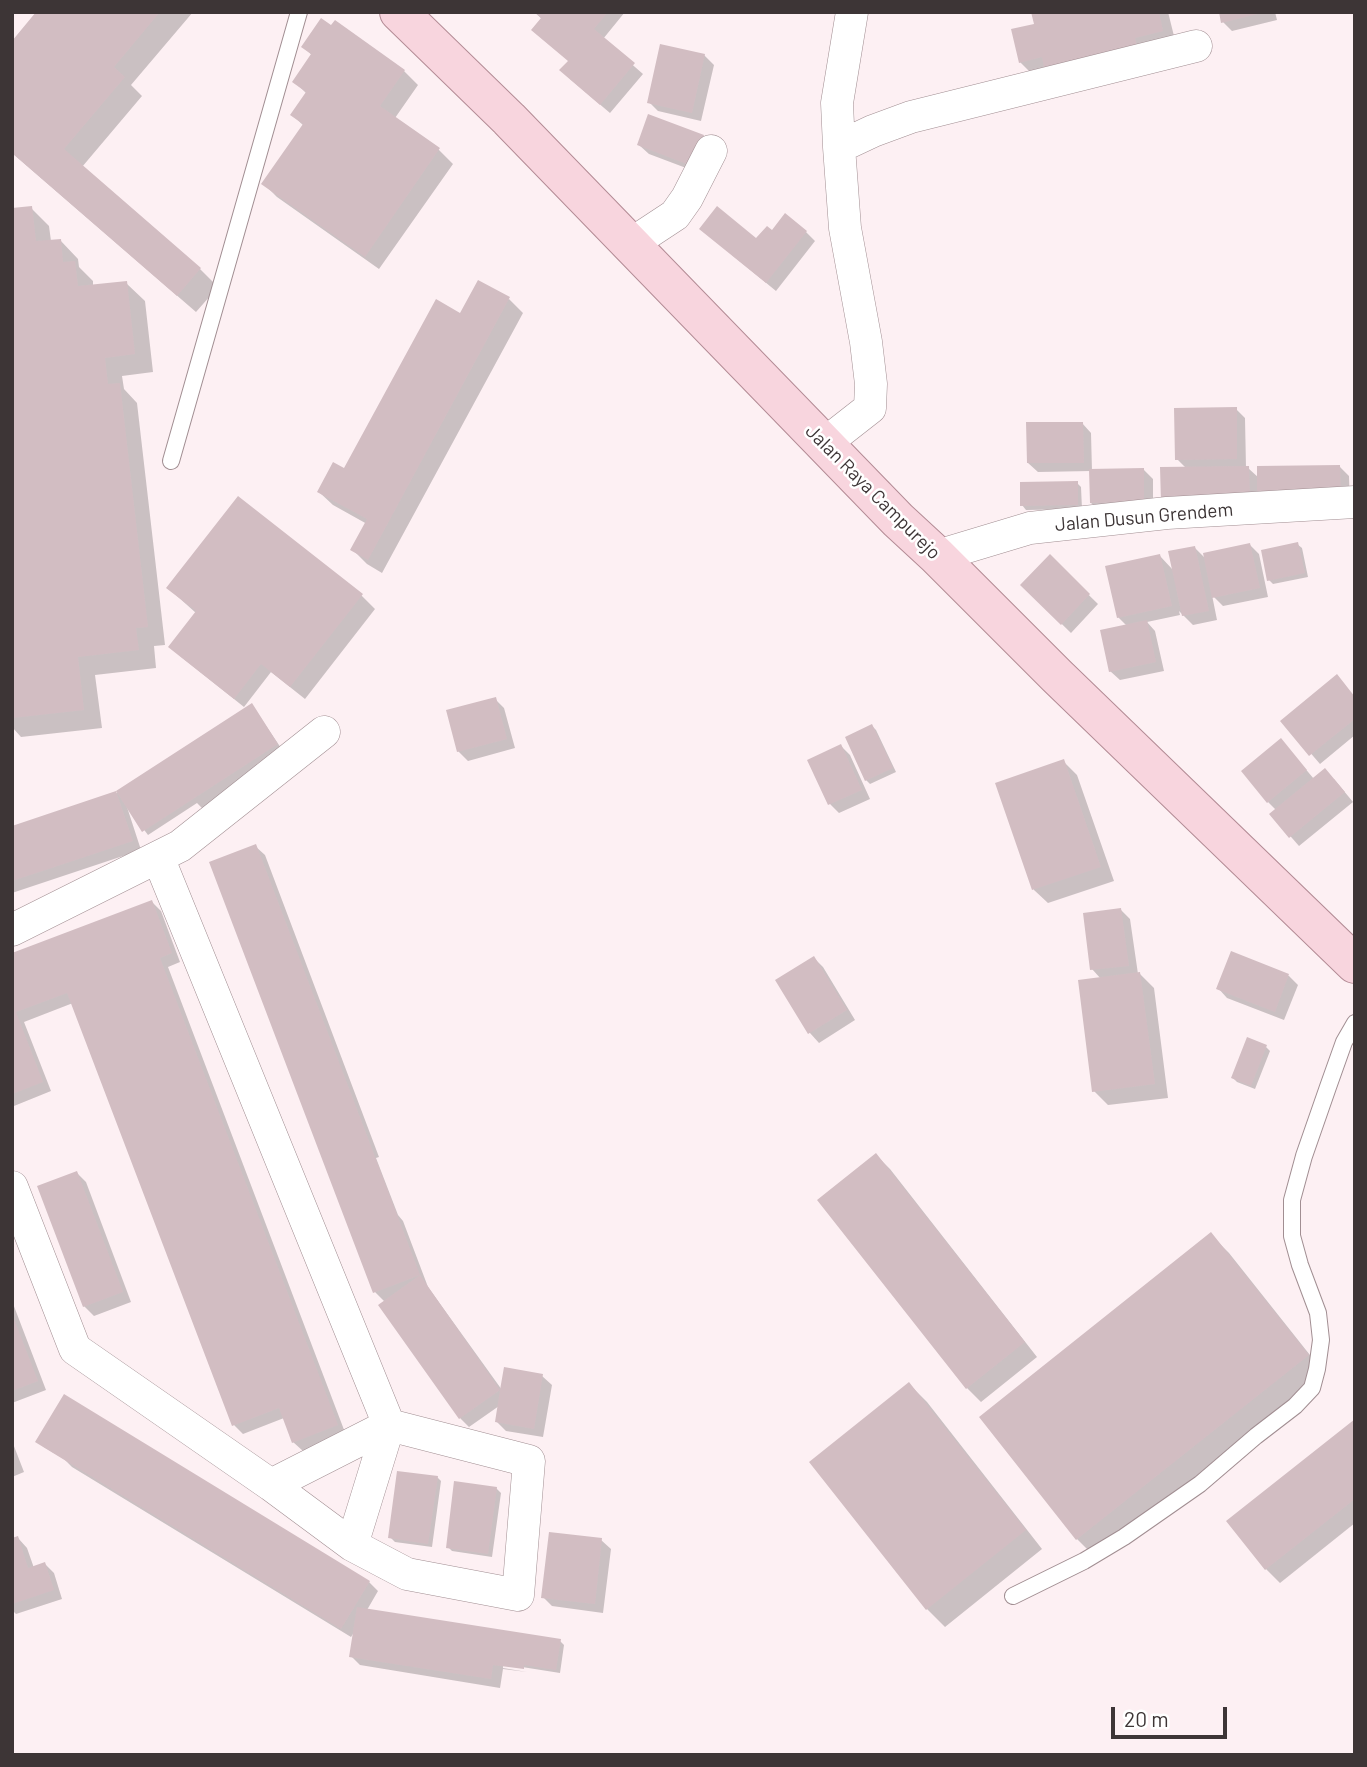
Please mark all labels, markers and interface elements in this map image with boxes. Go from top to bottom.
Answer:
street label: Jalan Raya Campurejo [801,420,945,564]
street label: Jalan Dusun Grendem [1054,498,1234,536]
scale bar [1115,1694,1230,1738]
text: 20 m [1124,1706,1169,1731]

